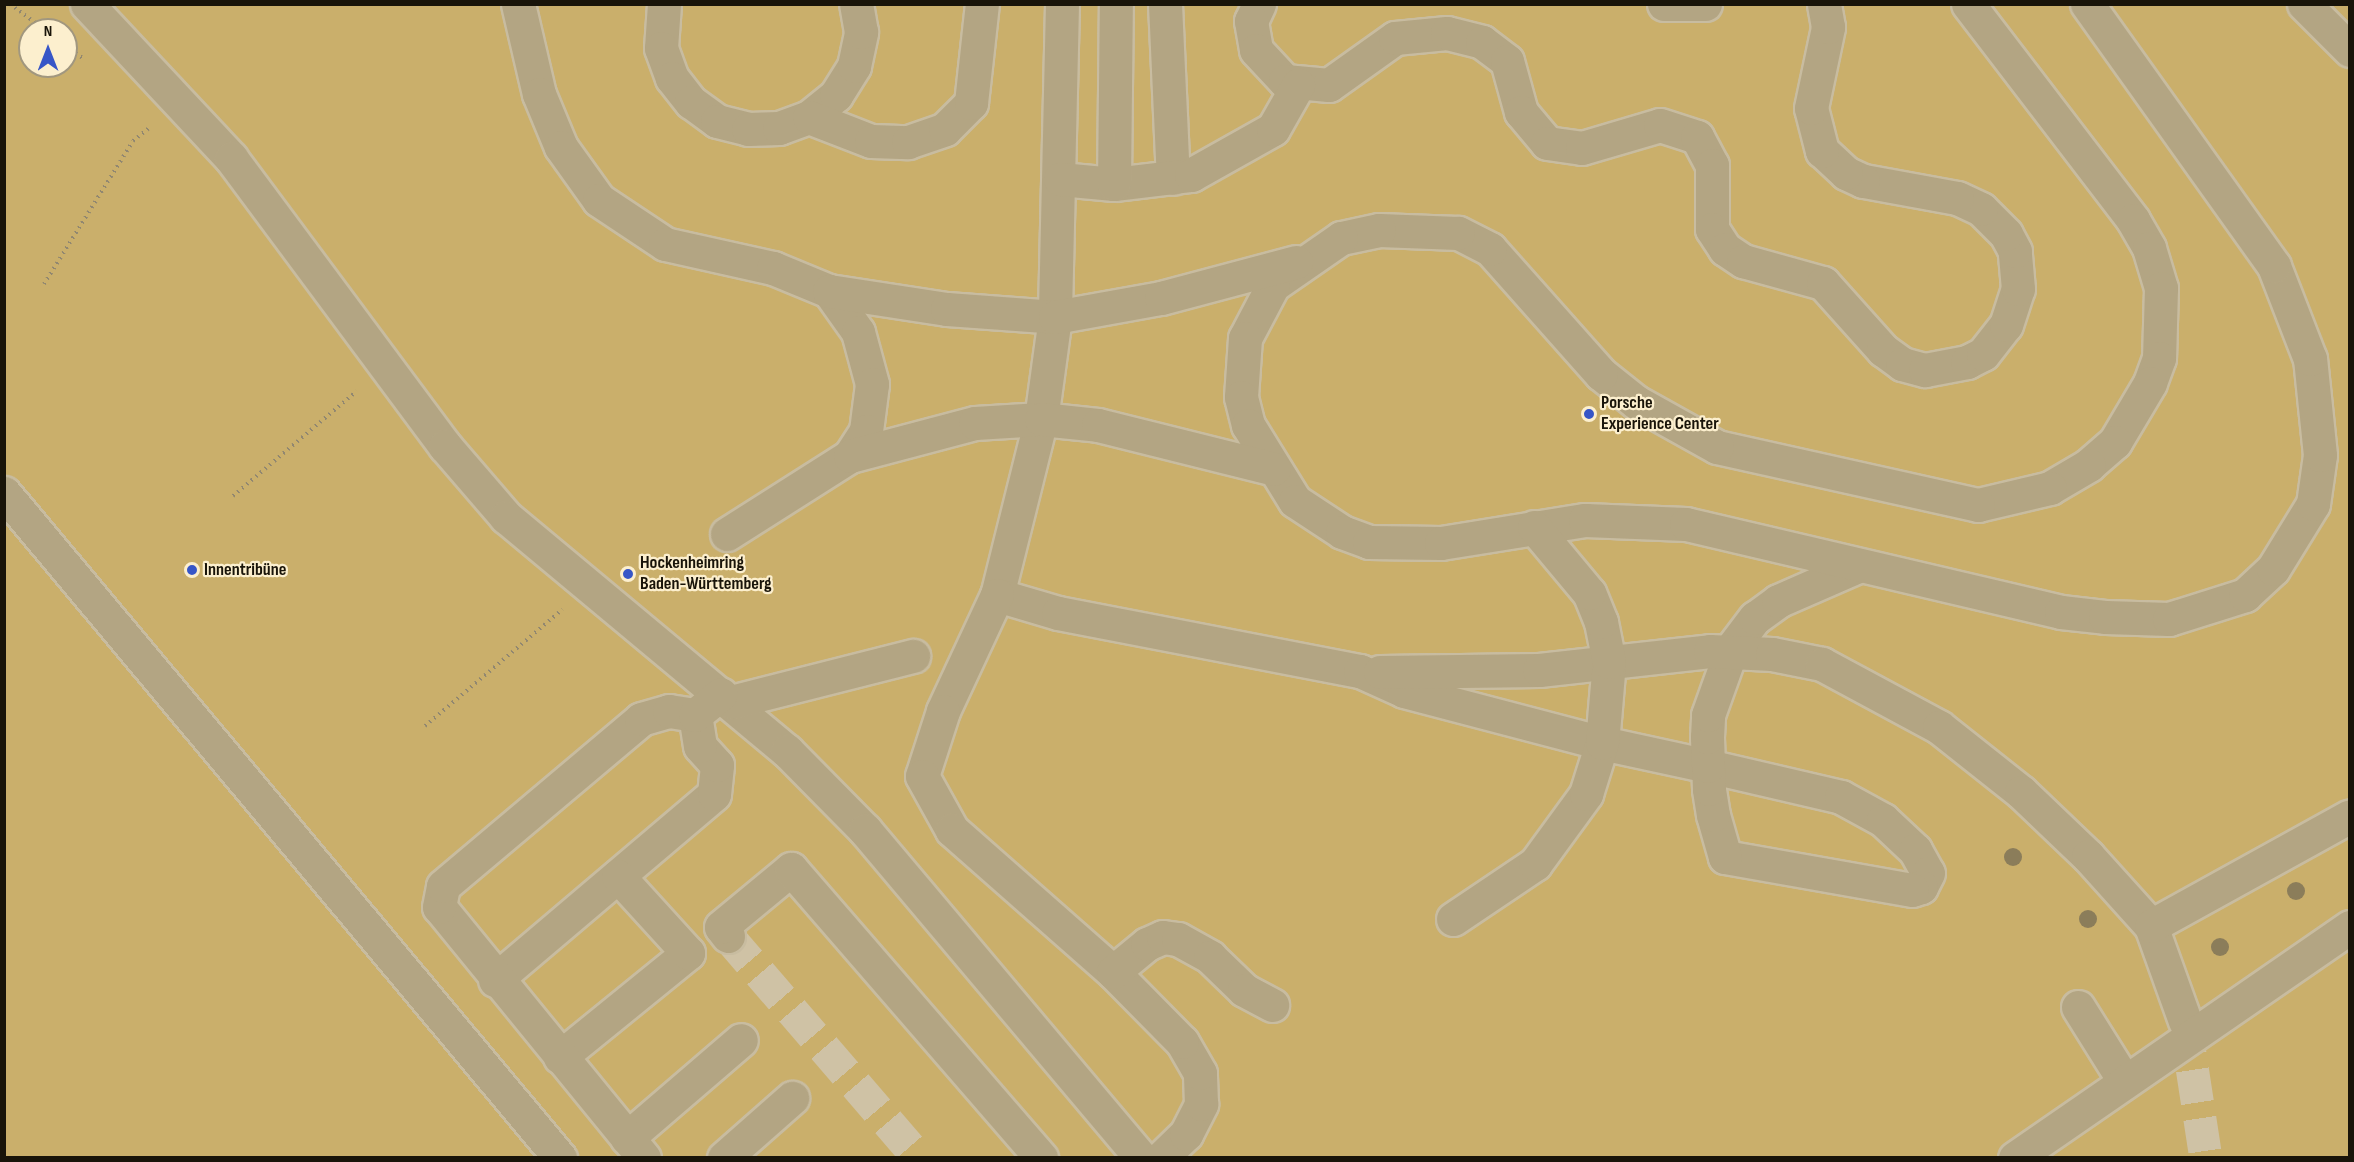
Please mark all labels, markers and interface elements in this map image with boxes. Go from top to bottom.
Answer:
north arrow [18,18,78,78]
text: N [44,22,52,41]
place label: Porsche Experience Center [1601,393,1719,436]
marker: Porsche Experience Center [1582,407,1596,421]
place label: Hockenheimring Baden-Württemberg [640,553,772,596]
place label: Innentribüne [204,559,286,581]
marker: Innentribüne [185,563,199,577]
marker: Hockenheimring Baden-Württemberg [621,567,635,581]

